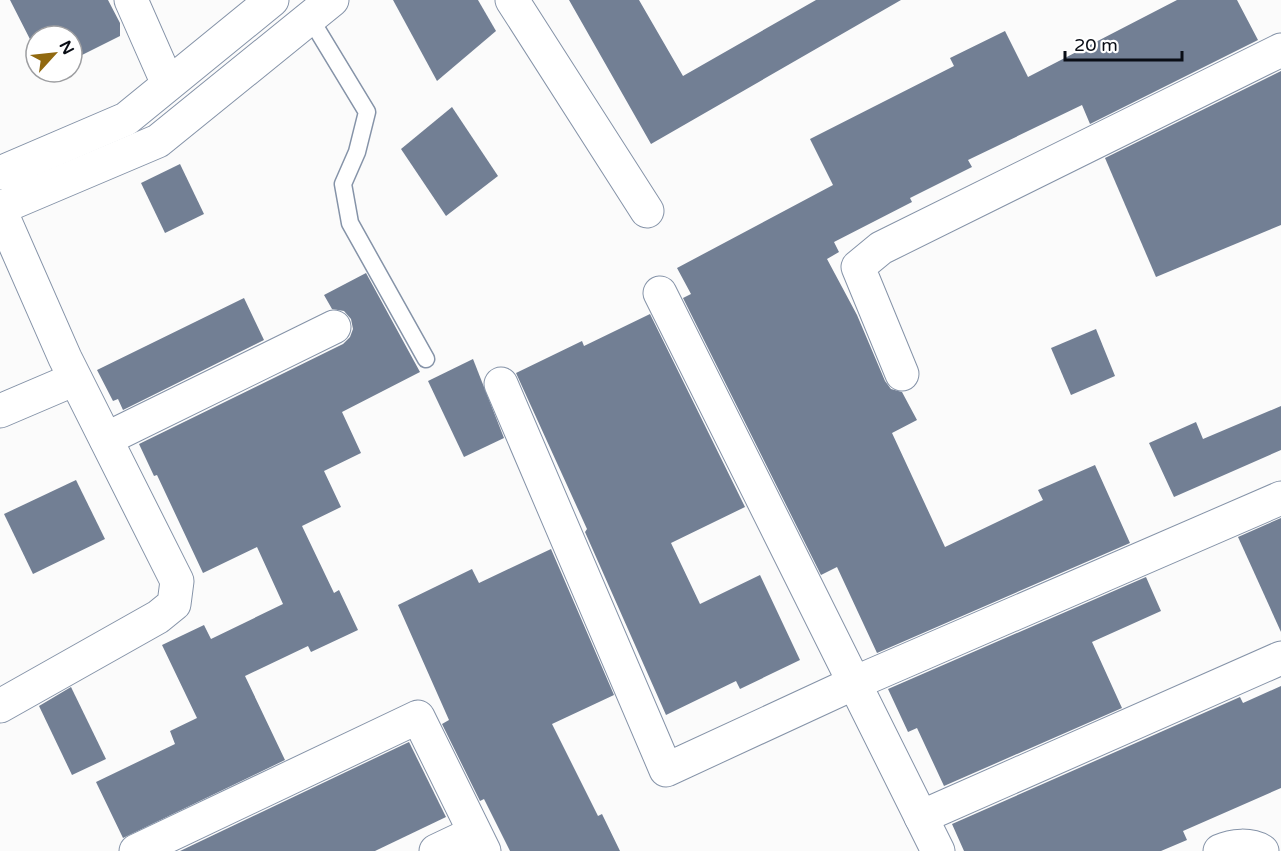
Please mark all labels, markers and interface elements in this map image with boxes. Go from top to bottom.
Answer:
north arrow [24,24,84,84]
scale bar [1065,24,1182,62]
text: 20 m [1074,34,1118,56]
text: N [55,37,78,58]

